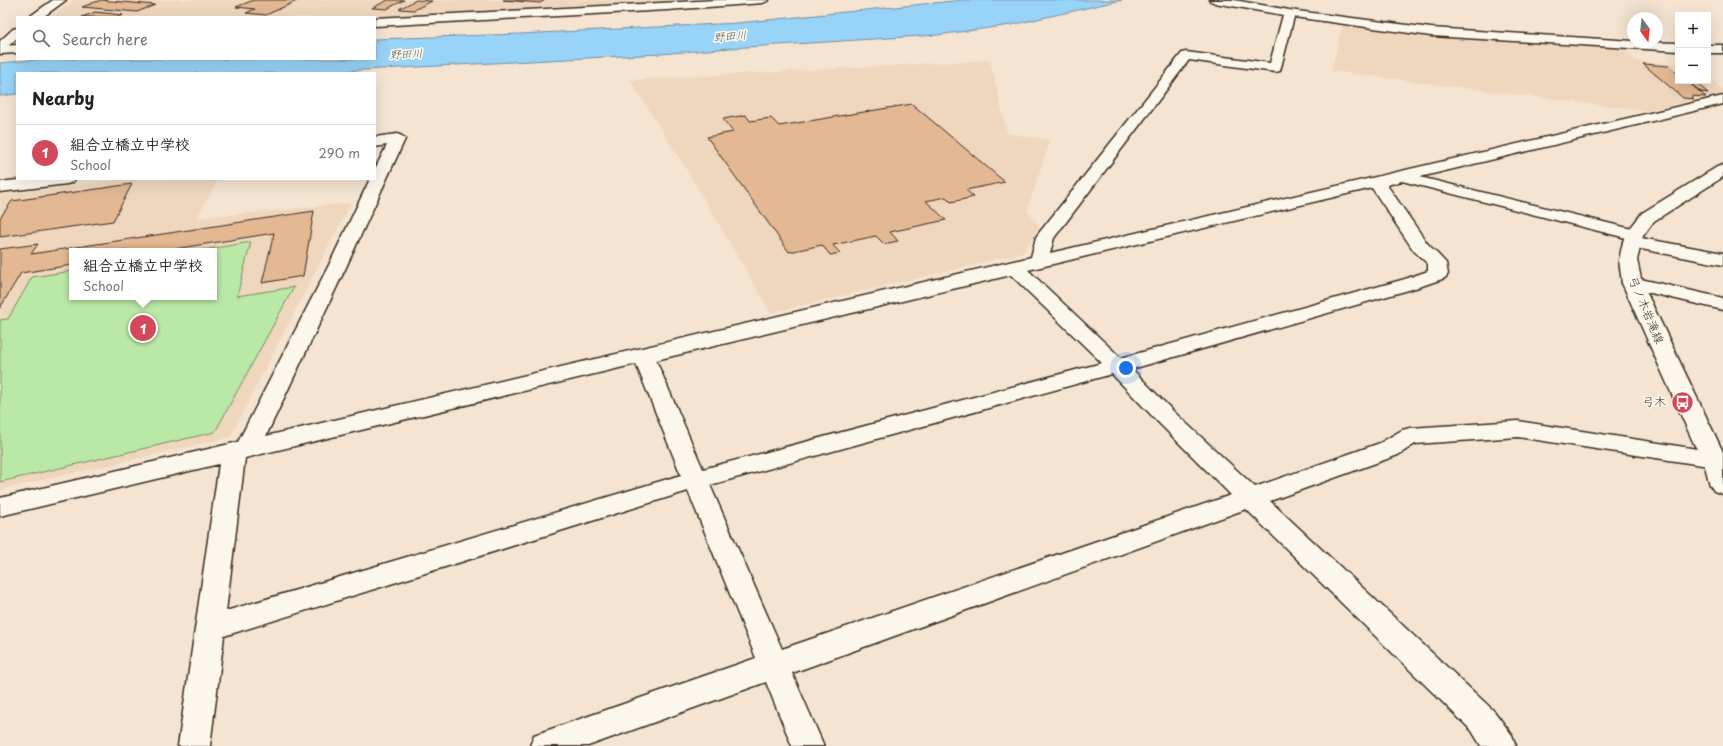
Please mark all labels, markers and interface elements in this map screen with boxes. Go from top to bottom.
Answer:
north arrow [1627,12,1663,48]
map controls [1675,12,1711,84]
button: + [1675,12,1711,48]
search box [16,16,376,60]
water label: 野田川 [713,26,747,45]
icon: search [30,27,52,49]
text: Search here [62,27,148,50]
water label: 野田川 [389,44,423,63]
button: − [1675,48,1711,84]
text: Nearby [32,85,94,111]
text: 組合立橋立中学校 [70,132,190,155]
text: 1 [42,143,48,162]
text: 290 m [319,143,360,162]
text: School [70,155,111,174]
popup [69,248,217,300]
text: 組合立橋立中学校 [83,253,203,276]
street label: 弓ノ木岩滝線 [1625,273,1669,346]
text: School [83,276,124,295]
pin: 1 [130,313,156,343]
your location [1116,358,1136,378]
bus stop icon: 弓木 [1669,389,1695,415]
place label: 弓木 [1642,392,1666,410]

